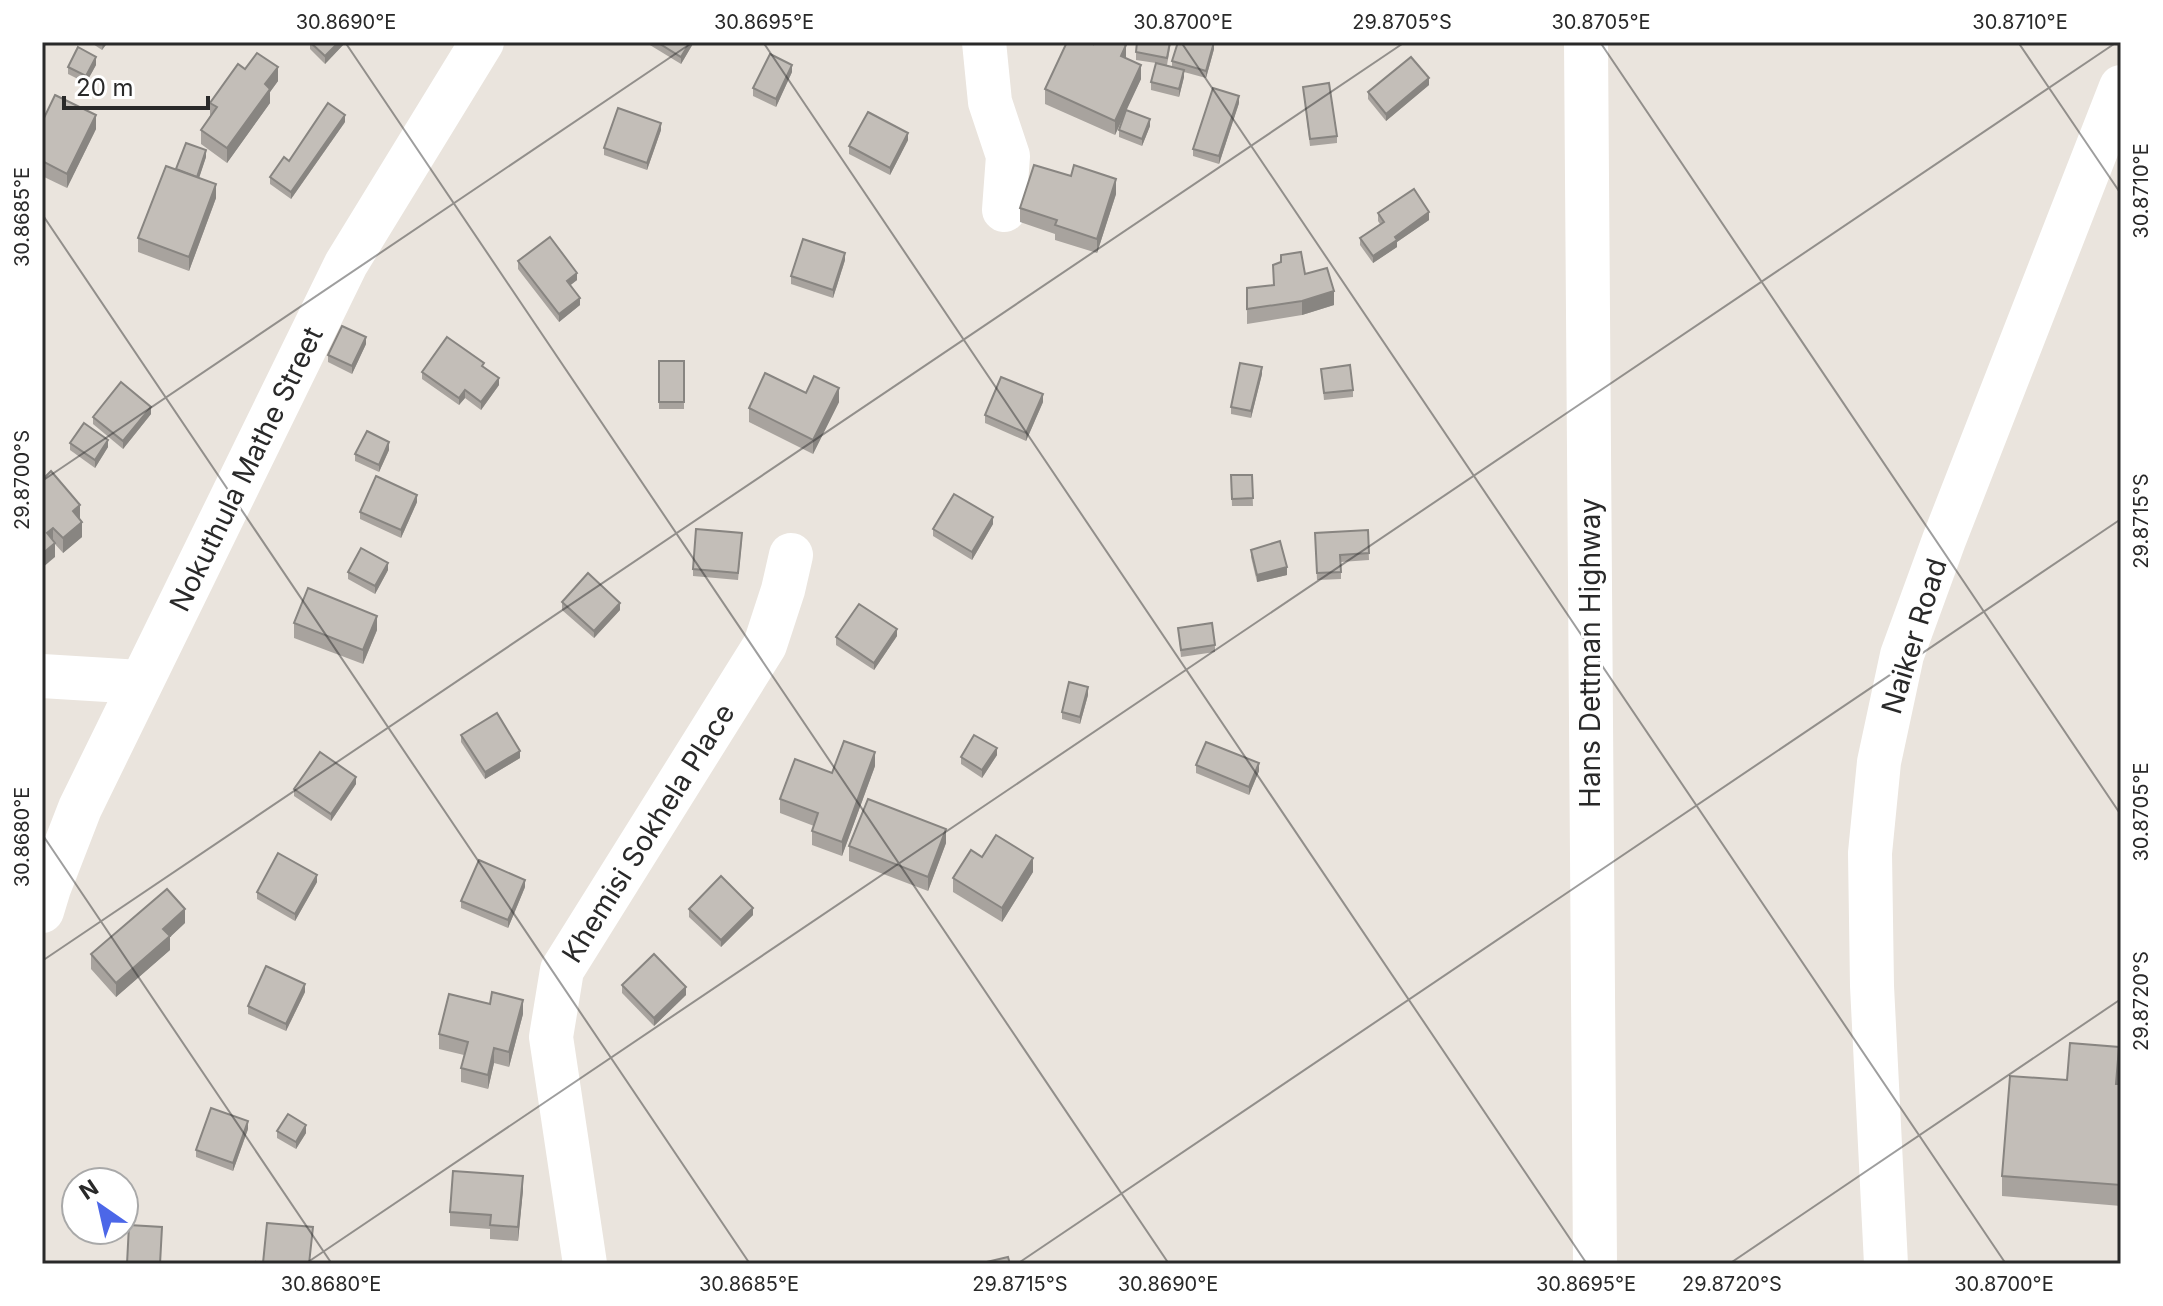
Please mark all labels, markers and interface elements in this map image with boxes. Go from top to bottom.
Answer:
text: 30.8690°E [296,10,396,34]
text: 30.8695°E [714,10,814,34]
text: 30.8700°E [1133,10,1233,34]
text: 29.8705°S [1352,10,1452,34]
text: 30.8705°E [1551,10,1651,34]
text: 30.8710°E [1972,10,2068,34]
scale bar [64,60,208,110]
text: 20 m [76,73,134,102]
text: 30.8710°E [2129,143,2153,239]
text: 30.8685°E [10,167,34,267]
street label: Nokuthula Mathe Street [162,321,330,617]
text: 29.8700°S [10,430,34,530]
text: 29.8715°S [2129,473,2153,569]
street label: Hans Dettman Highway [1573,498,1607,808]
street label: Naiker Road [1874,554,1954,718]
street label: Khemisi Sokhela Place [554,697,742,969]
text: 30.8705°E [2129,762,2153,862]
text: 30.8680°E [10,787,34,887]
text: 29.8720°S [2129,951,2153,1051]
north arrow [60,1166,140,1246]
text: N [75,1174,103,1205]
text: 30.8680°E [281,1272,381,1296]
text: 30.8685°E [699,1272,799,1296]
text: 29.8715°S [972,1272,1068,1296]
text: 30.8690°E [1118,1272,1218,1296]
text: 30.8695°E [1536,1272,1636,1296]
text: 29.8720°S [1682,1272,1782,1296]
text: 30.8700°E [1954,1272,2054,1296]

